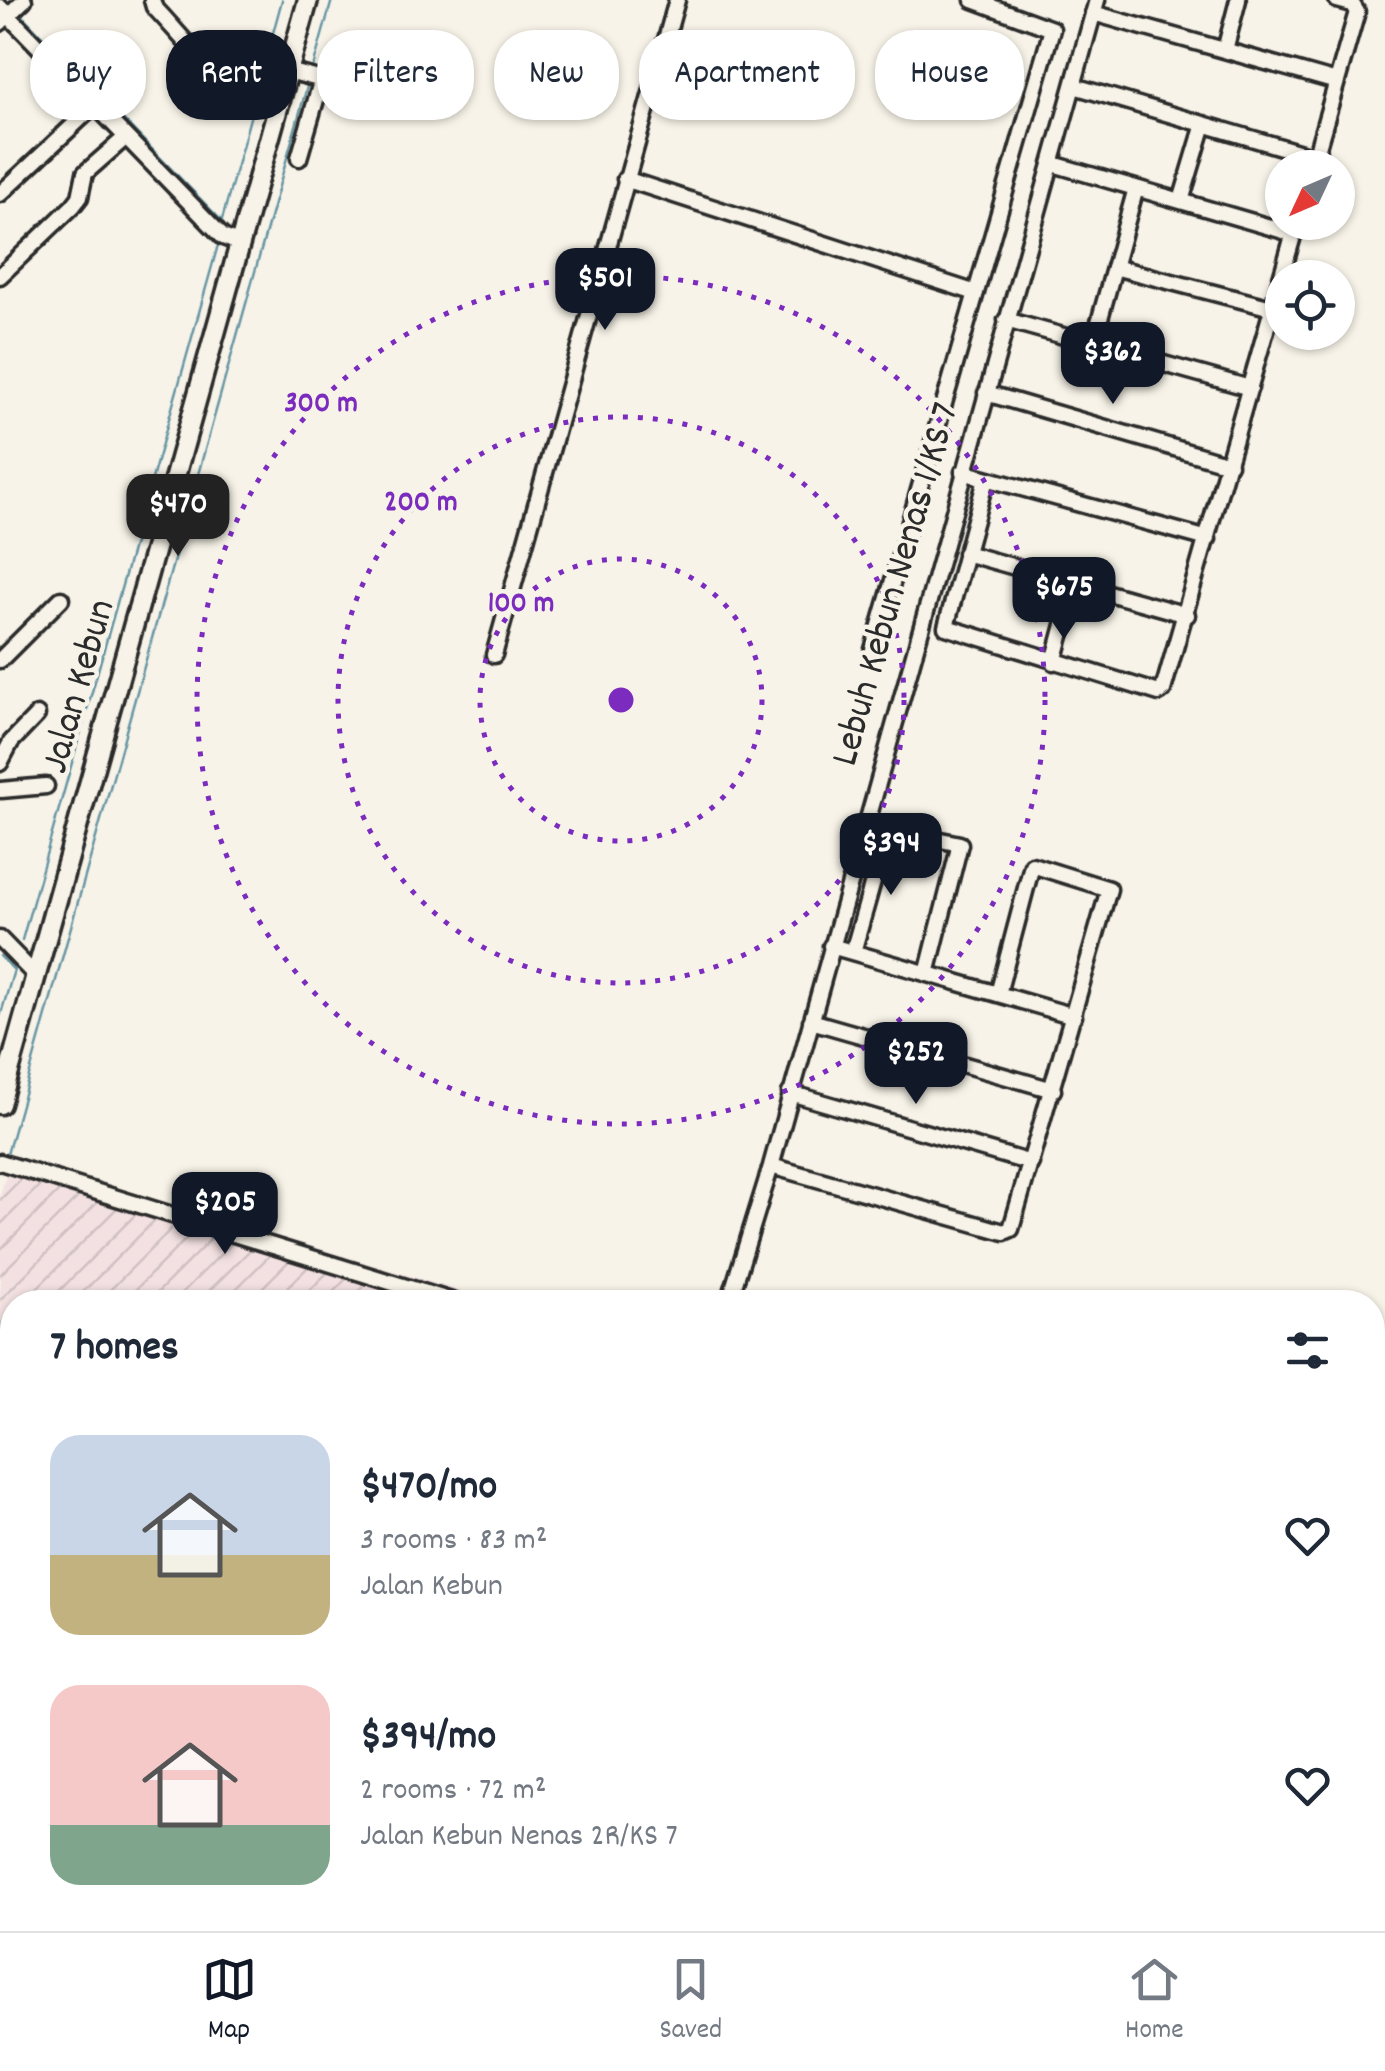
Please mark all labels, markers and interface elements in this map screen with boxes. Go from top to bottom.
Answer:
chip: Buy [30,30,146,120]
chip: Rent [166,30,297,120]
chip: Filters [317,30,474,120]
chip: New [494,30,619,120]
chip: Apartment [639,30,855,120]
chip: House [875,30,1024,120]
north arrow [1265,150,1355,240]
map controls [1265,150,1355,350]
pin: $501 [546,248,664,333]
text: $501 [577,257,633,303]
button: locate [1265,260,1355,350]
pin: $362 [1054,322,1172,407]
text: $362 [1083,331,1143,377]
text: 300 m [284,384,358,427]
street label: Lebuh Kebun Nenas 1/KS 7 [819,397,977,773]
pin: $470 [119,474,237,559]
text: $470 [148,483,208,529]
text: 200 m [384,483,458,526]
pin: $675 [1005,557,1123,642]
text: $675 [1035,566,1093,612]
text: 100 m [488,584,554,627]
street label: Jalan Kebun [29,593,133,781]
centre of rings [603,682,639,718]
pin: $394 [832,813,950,898]
text: $394 [862,822,920,868]
pin: $252 [857,1022,975,1107]
text: $252 [886,1031,946,1077]
pin: $205 [166,1172,284,1257]
text: $205 [194,1181,256,1227]
text: 7 homes [50,1320,179,1380]
icon: filters [1280,1323,1335,1378]
text: $470/mo [360,1459,497,1519]
icon: home [130,1475,250,1595]
icon: heart [1280,1508,1335,1563]
text: 3 rooms · 83 m² [360,1519,547,1565]
text: Jalan Kebun [360,1565,503,1611]
text: $394/mo [360,1709,496,1769]
icon: home [130,1725,250,1845]
icon: heart [1280,1758,1335,1813]
text: 2 rooms · 72 m² [360,1769,546,1815]
text: Jalan Kebun Nenas 2R/KS 7 [360,1815,678,1861]
tab: Map [202,1952,257,2052]
tab: Saved [660,1952,722,2052]
tab: Home [1125,1952,1183,2052]

